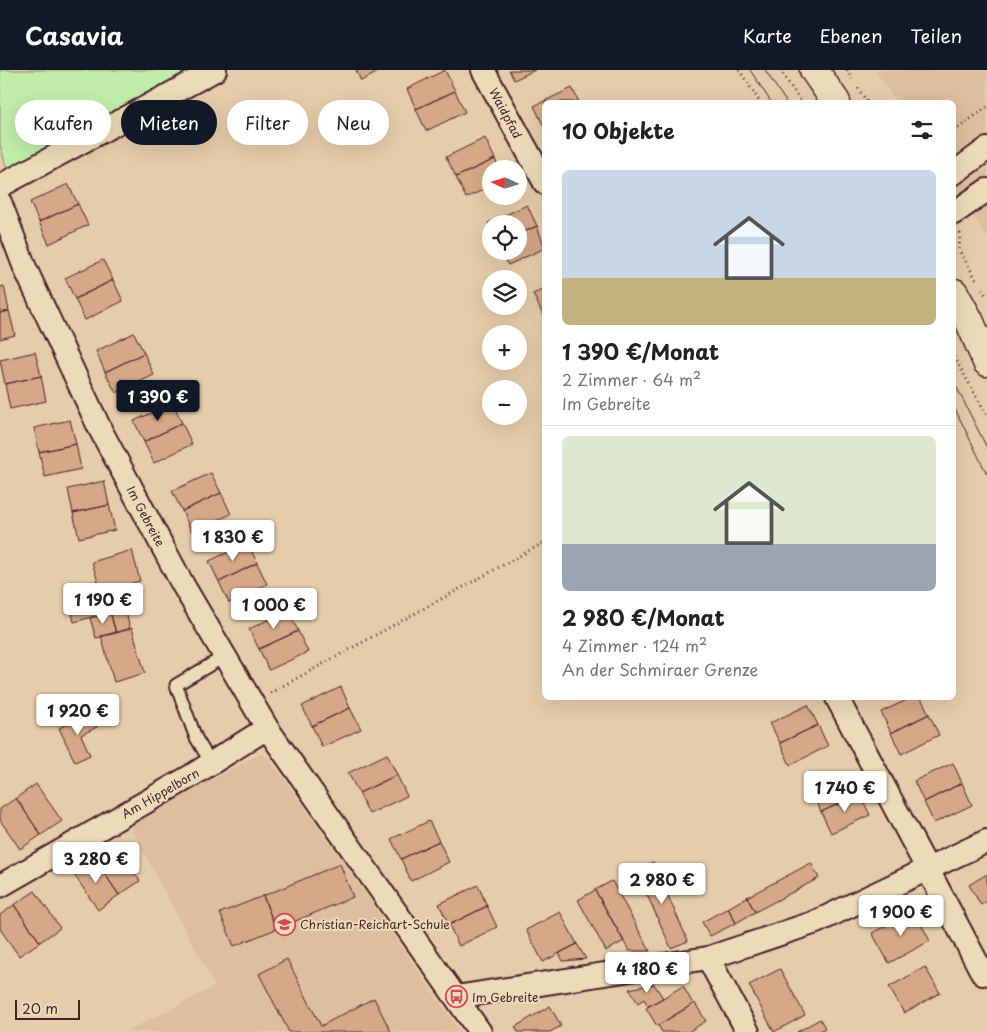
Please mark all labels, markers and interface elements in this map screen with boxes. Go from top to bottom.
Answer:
text: Casavia [25,17,123,53]
text: Karte [743,22,792,49]
text: Ebenen [820,22,883,49]
text: Teilen [911,22,962,49]
street label: Waidpfad [485,84,527,142]
chip: Kaufen [15,100,111,145]
chip: Mieten [121,100,217,145]
chip: Filter [227,100,308,145]
chip: Neu [318,100,389,145]
text: 10 Objekte [562,114,675,146]
icon: filters [908,116,936,144]
north arrow [482,160,528,205]
map controls [482,160,527,425]
icon: home [704,203,794,293]
button: locate [482,215,527,260]
button: layers [482,270,527,315]
button: + [482,325,527,370]
text: 1 390 €/Monat [562,335,719,367]
text: 2 Zimmer · 64 m² [562,367,701,391]
pin: 1 390 € [112,380,204,422]
button: − [482,380,527,425]
text: 1 390 € [128,384,188,408]
text: Im Gebreite [562,391,651,415]
icon: home [704,468,794,558]
street label: Im Gebreite [122,482,170,550]
pin: 1 830 € [187,520,279,562]
text: 1 830 € [202,524,264,548]
pin: 1 190 € [57,582,149,625]
text: 1 190 € [74,587,132,611]
pin: 1 000 € [228,588,320,630]
text: 1 000 € [242,592,306,616]
text: 2 980 €/Monat [562,601,725,633]
text: 4 Zimmer · 124 m² [562,633,707,657]
text: An der Schmiraer Grenze [562,657,758,681]
pin: 1 920 € [32,694,124,736]
text: 1 920 € [47,698,109,722]
street label: Am Hippelborn [118,763,202,823]
pin: 1 740 € [799,770,891,813]
text: 1 740 € [815,775,875,799]
pin: 3 280 € [50,842,142,884]
text: 3 280 € [64,846,128,870]
pin: 2 980 € [616,862,708,905]
text: 2 980 € [629,867,695,891]
pin: 1 900 € [855,894,947,937]
text: 1 900 € [870,899,932,923]
school or university icon: Christian-Reichart-Schule [272,912,296,936]
place label: Christian-Reichart-Schule [300,915,450,933]
pin: 4 180 € [601,952,693,994]
text: 4 180 € [616,956,678,980]
bus stop icon: Im Gebreite [444,985,468,1009]
place label: Im Gebreite [472,988,538,1006]
scale bar [15,997,80,1020]
text: 20 m [22,998,58,1019]

